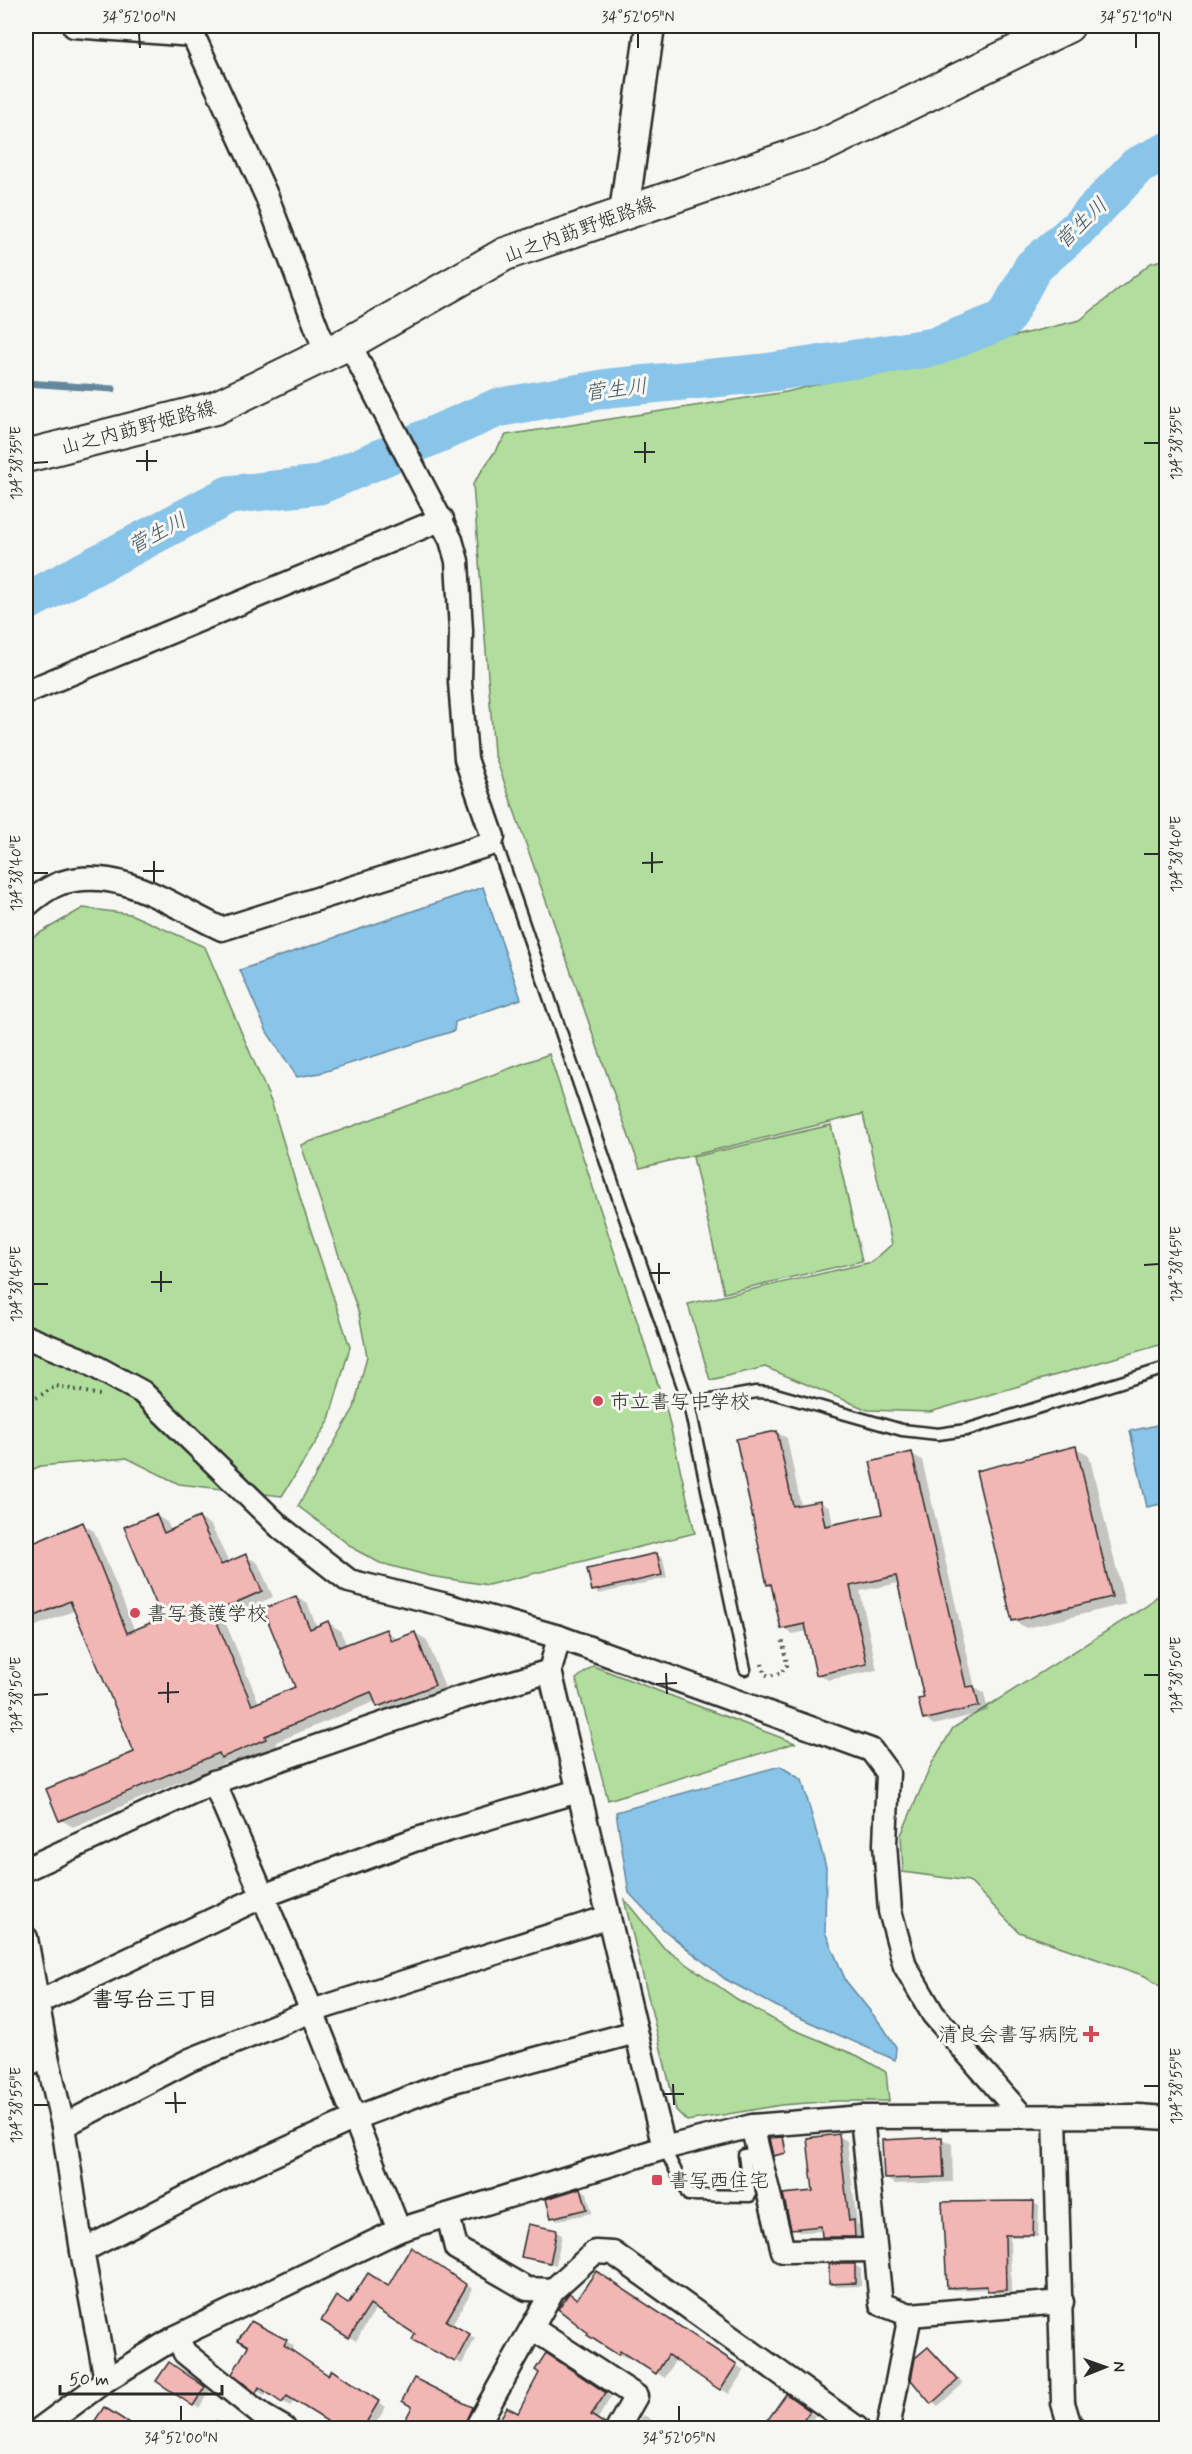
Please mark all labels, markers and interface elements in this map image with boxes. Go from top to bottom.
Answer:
text: 34°52'00"N [102,8,176,28]
text: 34°52'05"N [602,8,674,28]
text: 34°52'10"N [1100,8,1172,28]
street label: 山之内莇野姫路線 [500,190,659,270]
water label: 菅生川 [1049,192,1114,256]
water label: 菅生川 [583,372,649,408]
street label: 山之内莇野姫路線 [58,395,219,462]
text: 134°38'35"E [1167,406,1187,480]
text: 134°38'35"E [7,426,27,500]
water label: 菅生川 [123,507,192,561]
text: 134°38'40"E [1167,815,1187,892]
text: 134°38'40"E [7,834,27,911]
text: 134°38'45"E [1167,1226,1187,1302]
text: 134°38'45"E [7,1246,27,1322]
place label: 市立書写中学校 [610,1389,750,1416]
marker: 市立書写中学校 [591,1394,605,1408]
place label: 書写養護学校 [147,1601,267,1628]
marker: 書写養護学校 [128,1606,142,1620]
text: 134°38'50"E [1167,1636,1187,1713]
text: 134°38'50"E [7,1656,27,1733]
district label: 書写台三丁目 [92,1986,218,2014]
place label: 清良会書写病院 [938,2022,1078,2049]
marker: 清良会書写病院 [1082,2025,1100,2043]
text: 134°38'55"E [1167,2048,1187,2124]
text: 134°38'55"E [7,2067,27,2143]
place label: 書写西住宅 [669,2168,769,2195]
marker: 書写西住宅 [650,2173,664,2187]
north arrow [1075,2337,1135,2397]
scale bar [60,2358,222,2396]
text: N [1108,2361,1129,2372]
text: 50 m [69,2368,109,2392]
text: 34°52'00"N [144,2429,218,2449]
text: 34°52'05"N [643,2429,715,2449]

